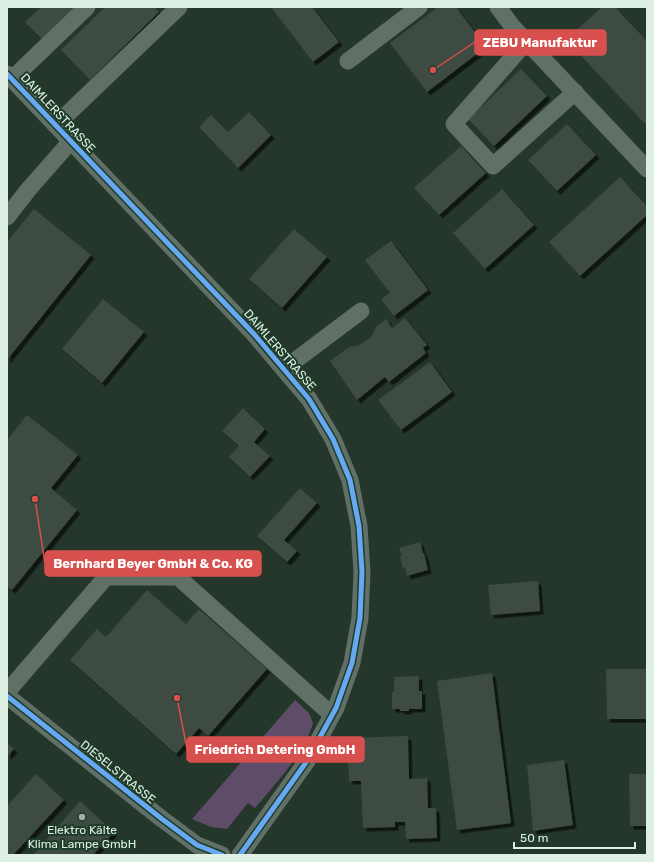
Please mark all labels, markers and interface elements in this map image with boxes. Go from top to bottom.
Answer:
callout: ZEBU Manufaktur [475,30,606,55]
text: ZEBU Manufaktur [483,35,597,50]
street label: DAIMLERSTRASSE [18,71,98,155]
street label: DAIMLERSTRASSE [241,306,319,394]
callout: Bernhard Beyer GmbH & Co. KG [45,551,261,576]
text: Bernhard Beyer GmbH & Co. KG [53,556,253,571]
street label: DIESELSTRASSE [78,737,158,807]
callout: Friedrich Detering GmbH [187,737,364,762]
text: Friedrich Detering GmbH [195,742,355,757]
marker: Elektro Kälte Klima Lampe GmbH [77,812,87,822]
place label: Elektro Kälte Klima Lampe GmbH [28,823,136,851]
scale bar [514,824,635,850]
text: 50 m [520,831,548,845]

